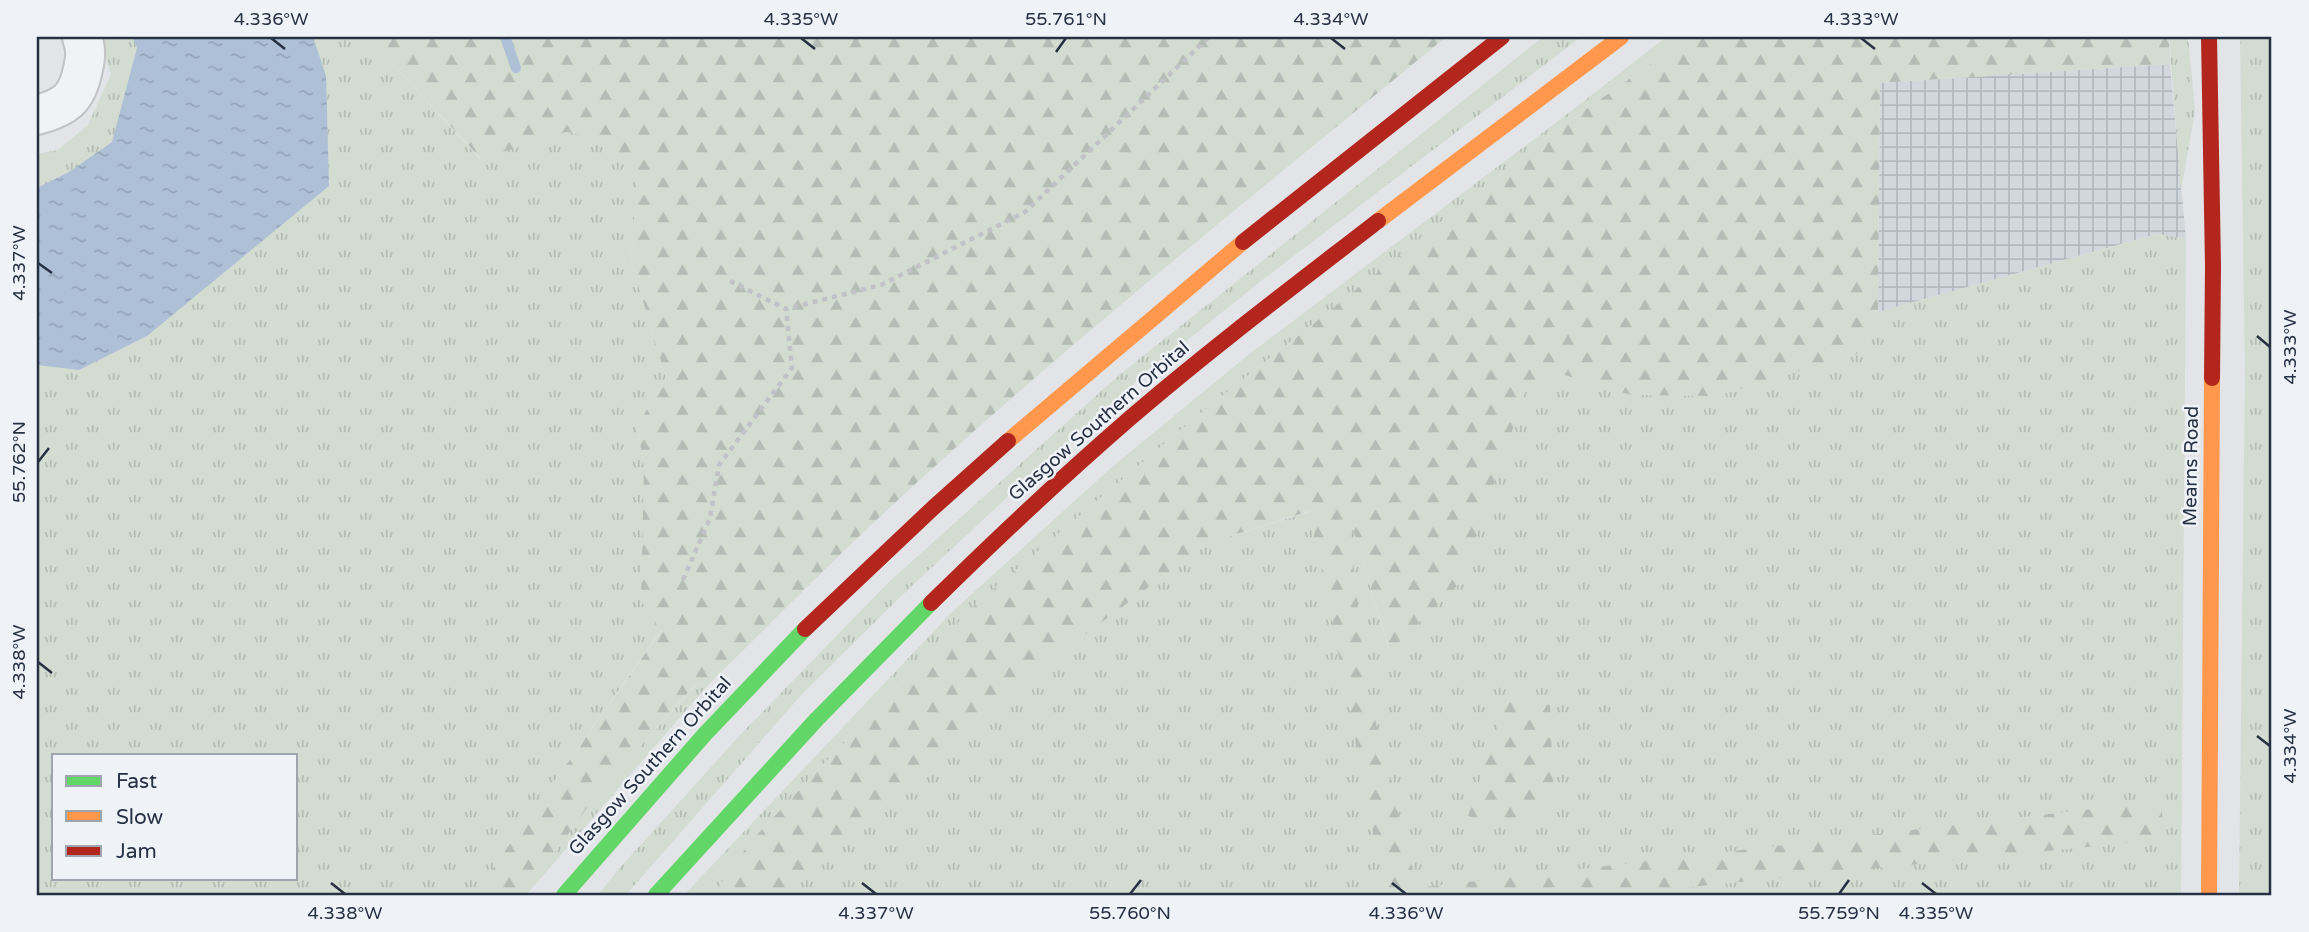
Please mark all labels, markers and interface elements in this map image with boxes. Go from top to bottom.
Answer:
text: 4.336°W [234,8,308,30]
text: 4.335°W [764,8,838,30]
text: 55.761°N [1025,8,1107,30]
text: 4.334°W [1294,8,1368,30]
text: 4.333°W [1824,8,1898,30]
text: 4.337°W [8,225,30,301]
text: 4.333°W [2279,310,2301,384]
street label: Glasgow Southern Orbital [1004,336,1194,506]
street label: Mearns Road [2179,406,2203,526]
text: 55.762°N [8,421,30,503]
text: 4.338°W [8,625,30,699]
street label: Glasgow Southern Orbital [564,672,736,860]
text: 4.334°W [2279,709,2301,783]
legend [52,754,298,880]
text: Fast [116,769,157,794]
text: Slow [116,805,164,830]
text: Jam [116,839,157,864]
text: 4.338°W [308,902,382,924]
text: 4.337°W [838,902,914,924]
text: 55.760°N [1089,902,1171,924]
text: 4.336°W [1369,902,1443,924]
text: 55.759°N [1798,902,1880,924]
text: 4.335°W [1899,902,1973,924]

